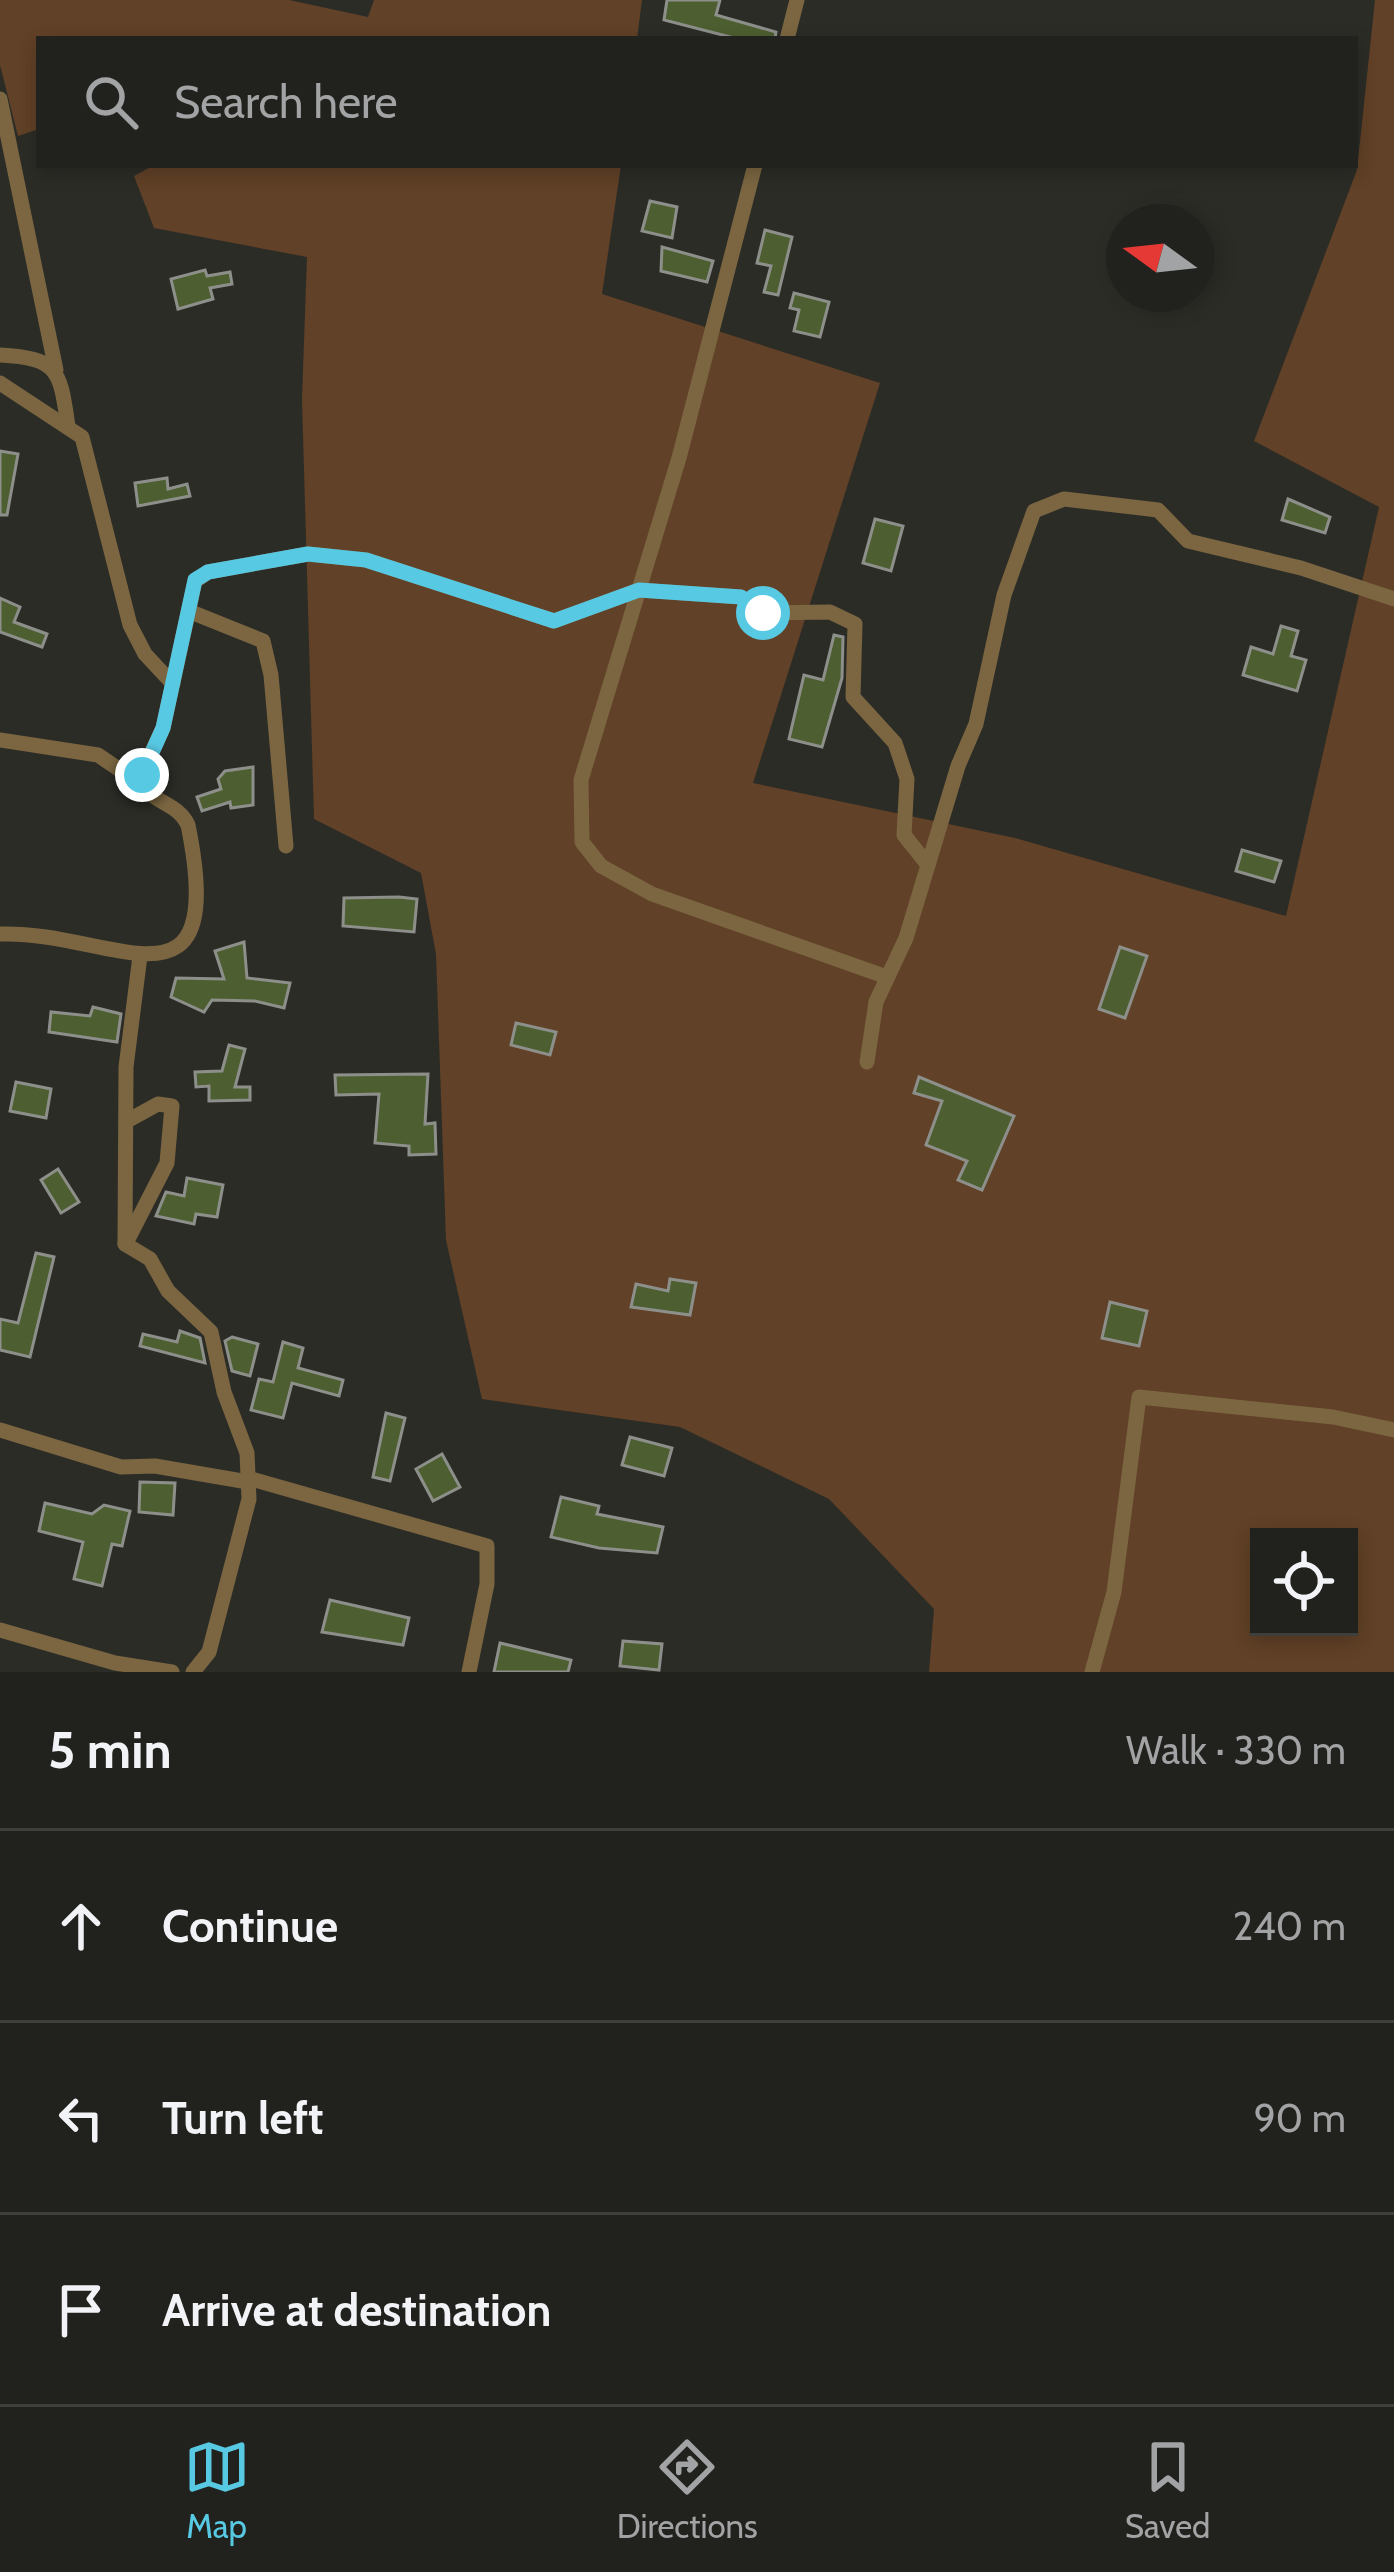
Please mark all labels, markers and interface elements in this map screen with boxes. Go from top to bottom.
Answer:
search box [36,36,1358,168]
icon: search [78,69,144,135]
text: Search here [174,75,398,129]
north arrow [1106,204,1214,312]
route start [736,586,790,640]
route end [115,748,169,802]
map controls [1250,1528,1358,1636]
button: locate [1250,1528,1358,1636]
text: 5 min [48,1719,172,1781]
text: Walk · 330 m [1126,1726,1346,1774]
icon: ahead [48,1893,114,1959]
text: Continue [162,1899,338,1953]
text: 240 m [1233,1902,1346,1950]
icon: left [48,2085,114,2151]
text: Turn left [162,2091,324,2145]
text: 90 m [1254,2094,1346,2142]
icon: arrive [48,2277,114,2343]
text: Arrive at destination [162,2283,551,2337]
tab: Map [184,2434,250,2546]
tab: Directions [617,2434,758,2546]
tab: Saved [1125,2434,1210,2546]

